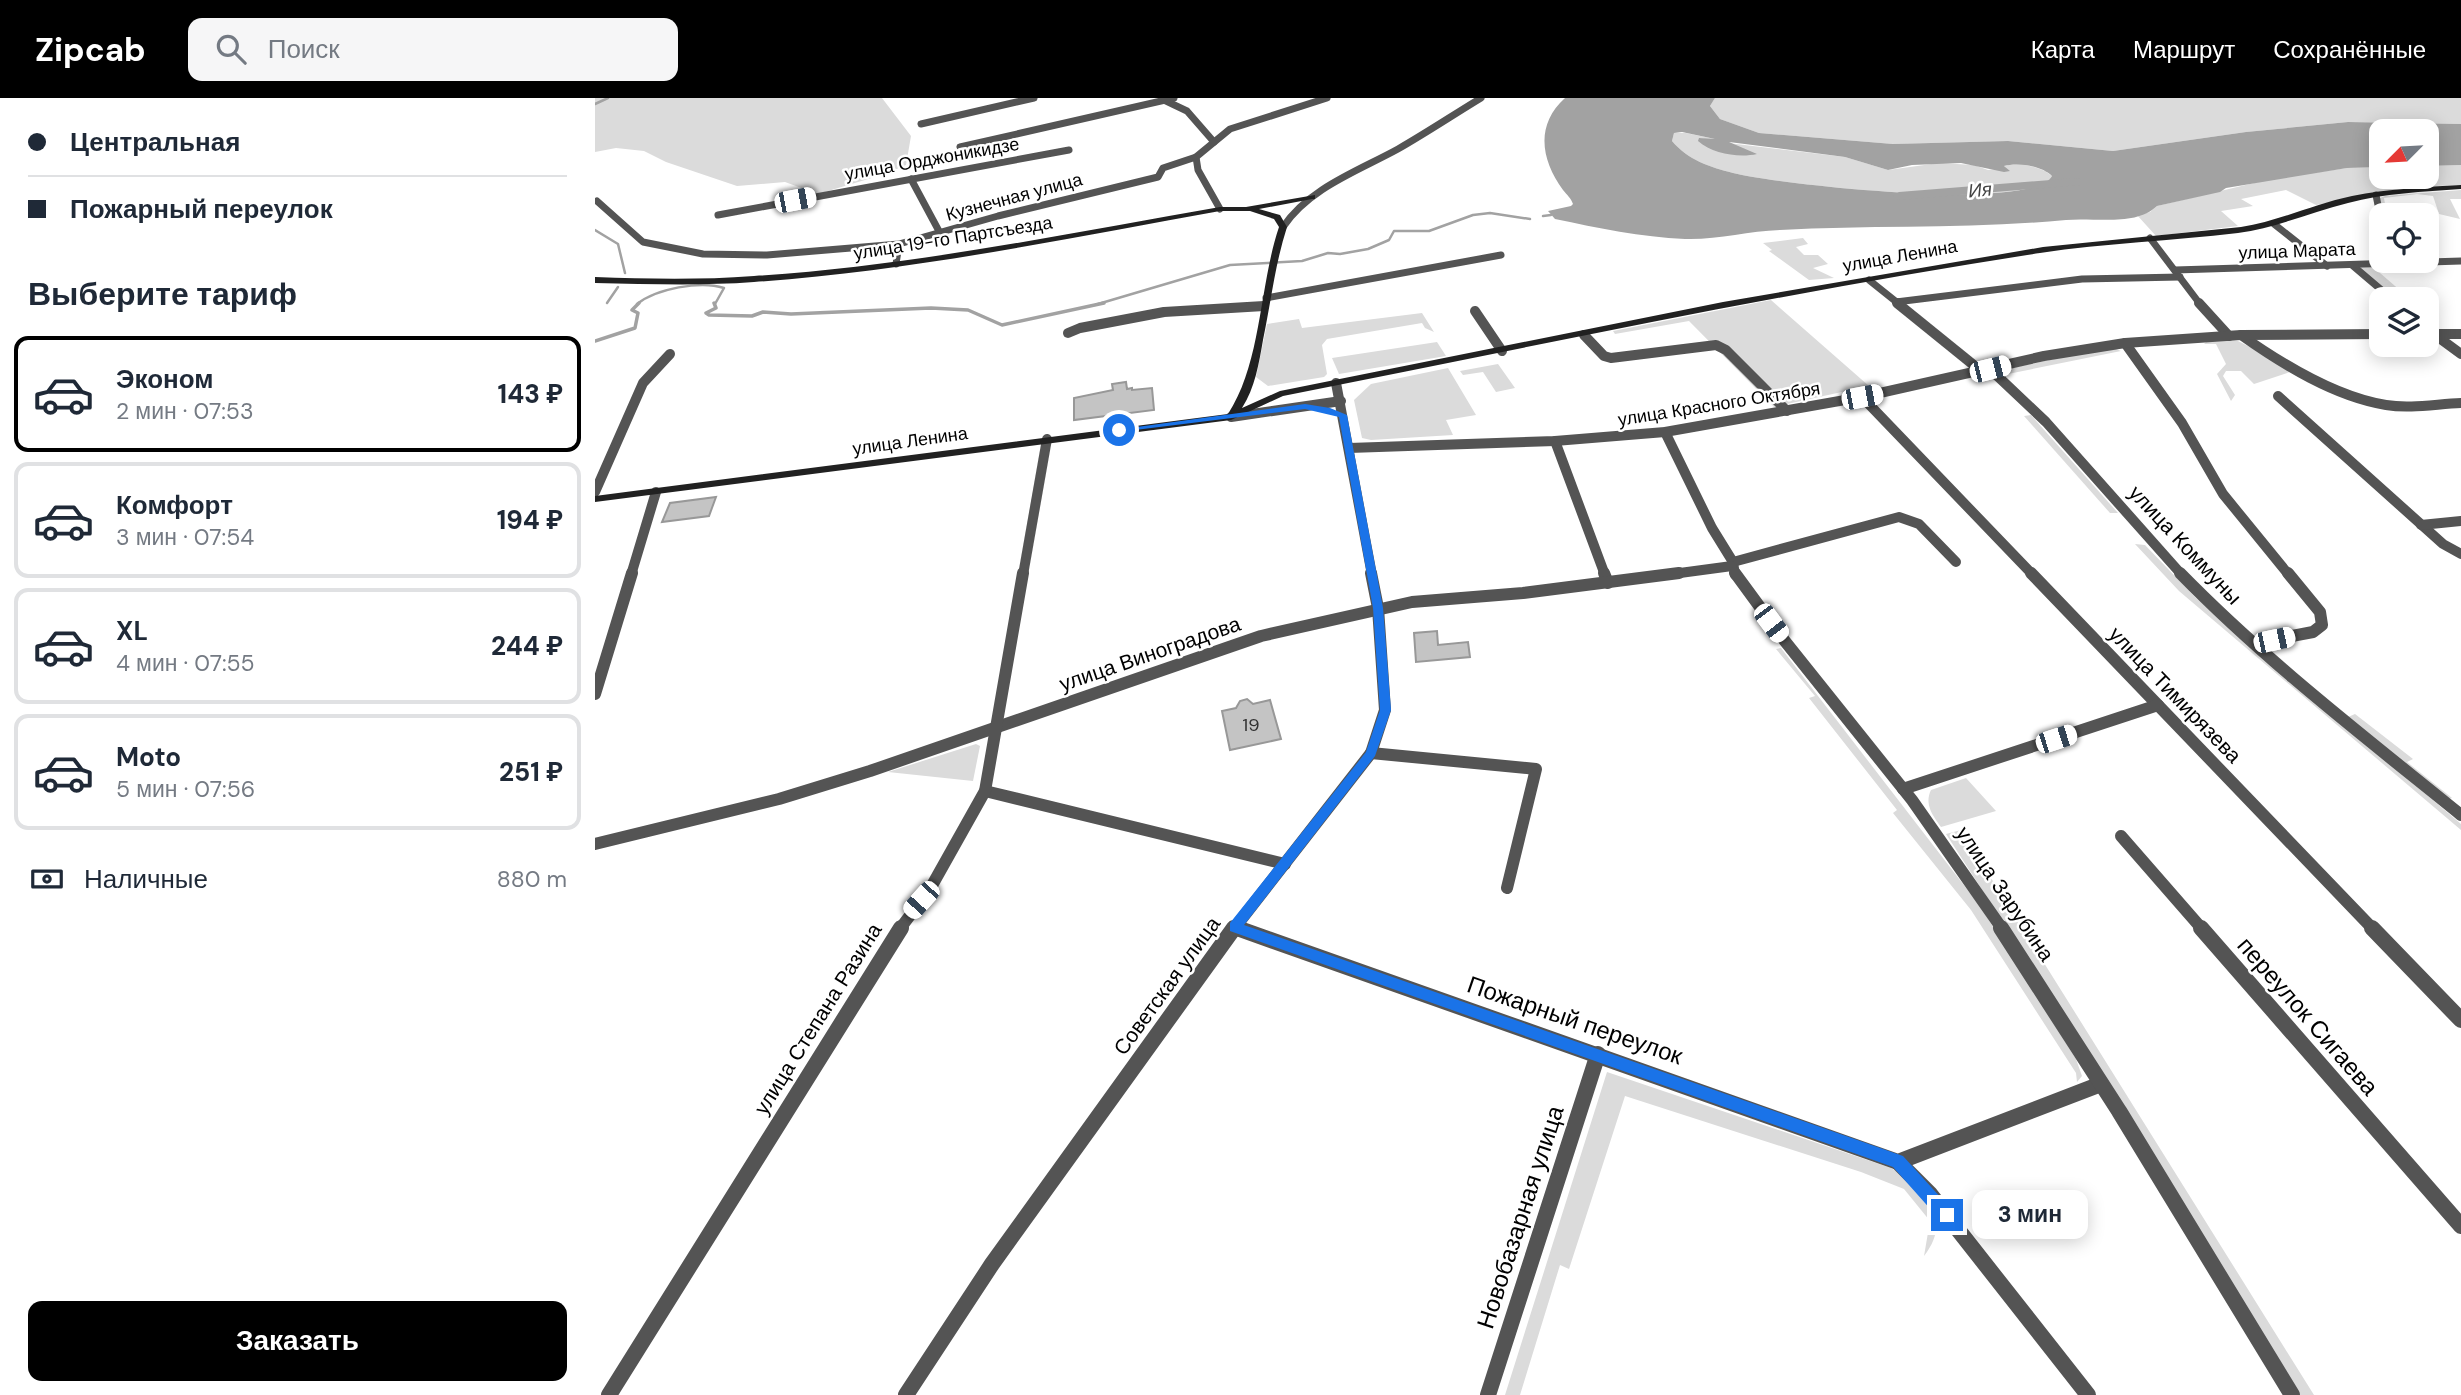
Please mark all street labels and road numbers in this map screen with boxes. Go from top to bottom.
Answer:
street label: улица Орджоникидзе [843,132,1021,186]
street label: Кузнечная улица [943,167,1086,227]
street label: улица 19-го Партсъезда [852,210,1055,266]
street label: улица Ленина [1841,234,1960,278]
street label: улица Марата [2238,237,2357,265]
street label: улица Красного Октября [1616,376,1822,432]
street label: улица Ленина [851,421,970,461]
street label: улица Коммуны [2122,479,2248,611]
street label: улица Виноградова [1056,610,1245,698]
street label: улица Тимирязева [2103,621,2248,770]
street label: улица Зарубина [1950,821,2061,967]
street label: Советская улица [1107,911,1227,1061]
street label: улица Степана Разина [748,918,889,1120]
street label: переулок Сигаева [2231,930,2386,1102]
street label: Пожарный переулок [1463,969,1687,1072]
street label: Новобазарная улица [1469,1101,1571,1332]

